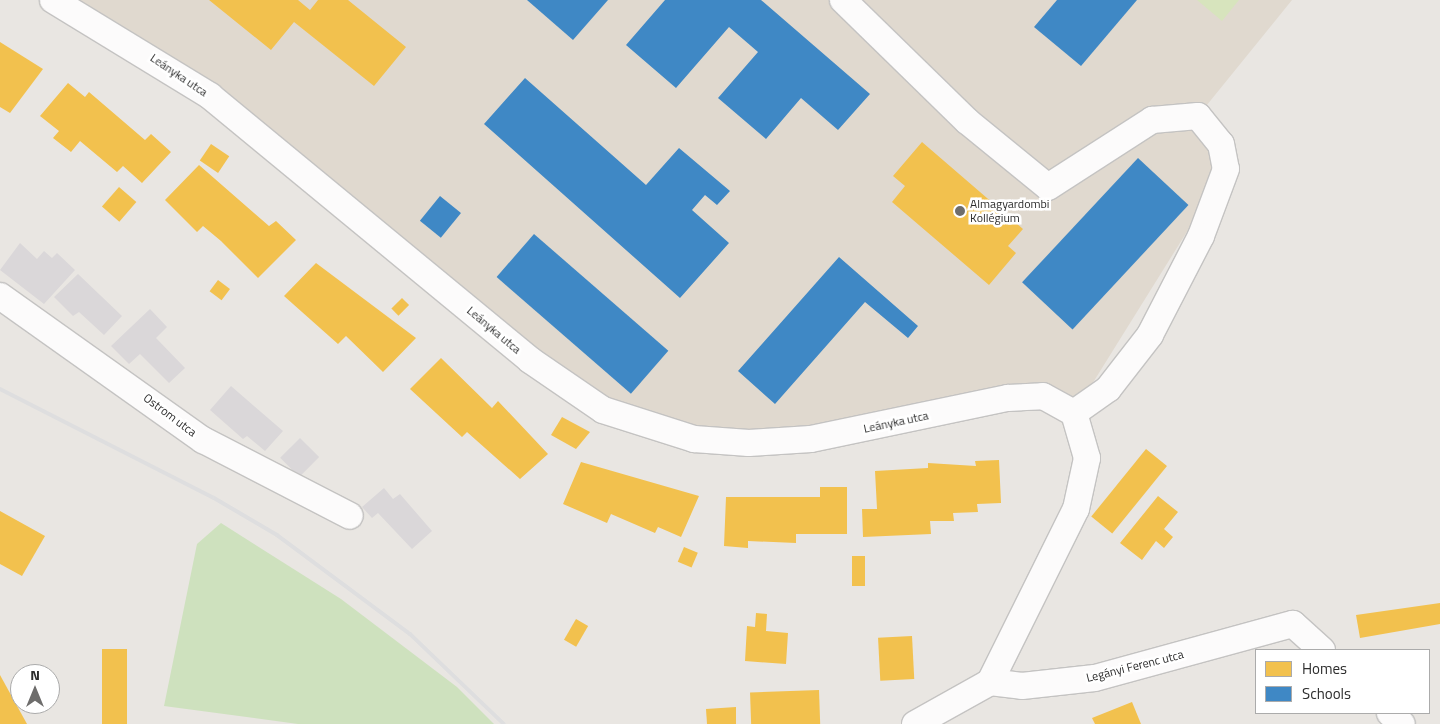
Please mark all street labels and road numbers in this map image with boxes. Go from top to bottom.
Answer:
street label: Leányka utca [148,51,210,99]
street label: Leányka utca [464,303,524,357]
street label: Ostrom utca [141,390,199,440]
street label: Leányka utca [862,408,930,436]
street label: Legányi Ferenc utca [1085,647,1185,685]

